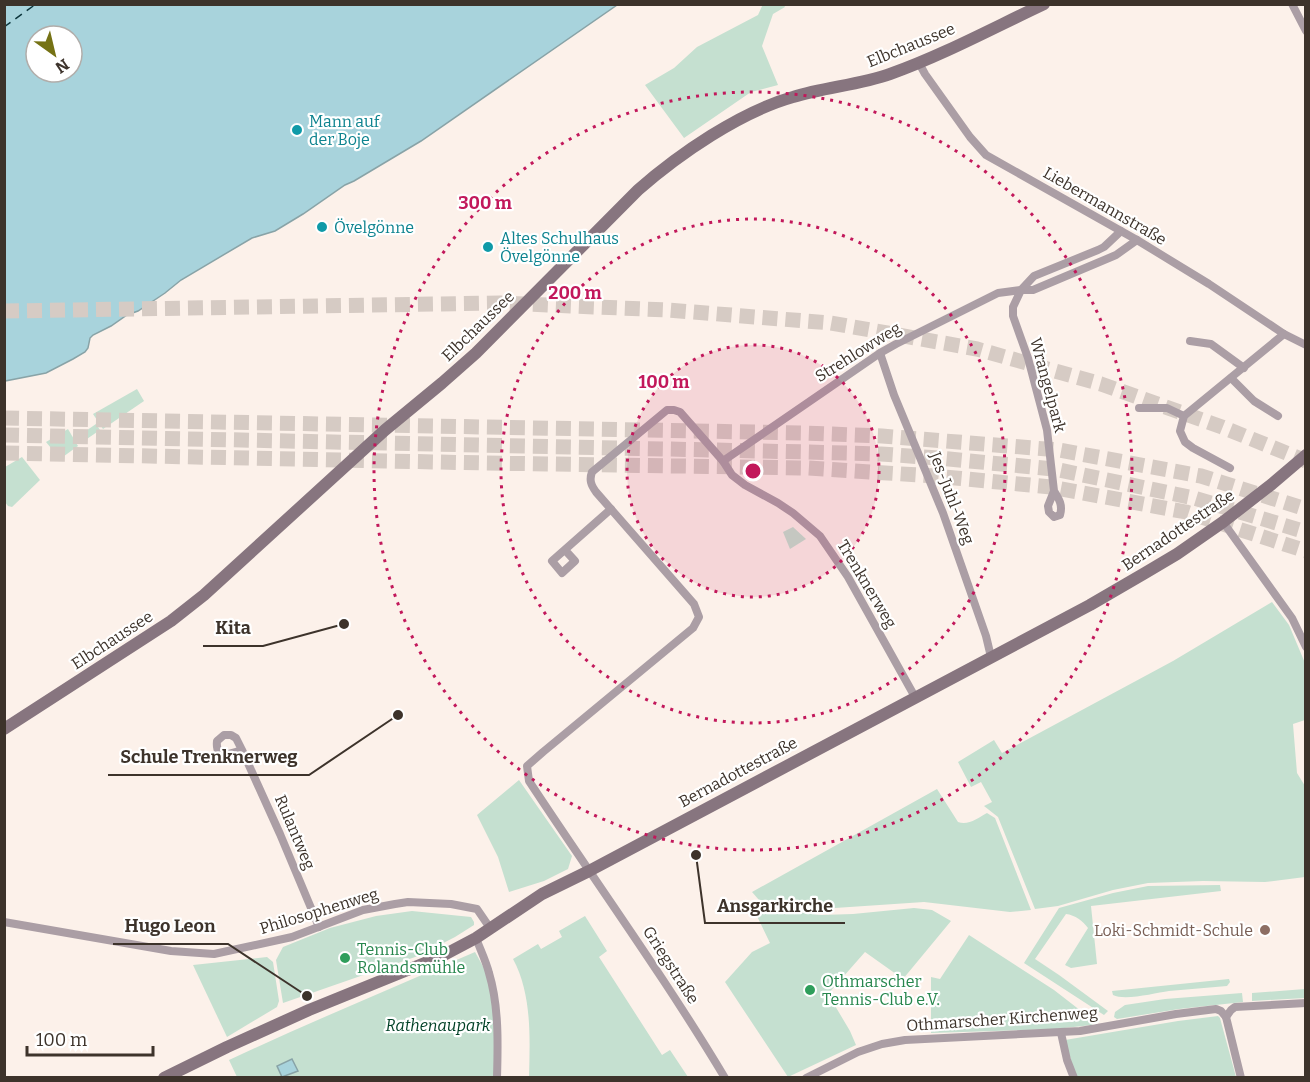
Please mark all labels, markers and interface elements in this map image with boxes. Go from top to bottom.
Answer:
street label: Elbchaussee [864,19,958,71]
north arrow [24,24,84,84]
text: N [52,55,73,77]
place label: Mann auf der Boje [309,112,381,149]
marker: Mann auf der Boje [290,123,304,137]
street label: Liebermannstraße [1040,163,1170,249]
text: 300 m [458,192,512,214]
place label: Övelgönne [334,218,414,237]
marker: Övelgönne [315,220,329,234]
place label: Altes Schulhaus Övelgönne [500,229,619,266]
marker: Altes Schulhaus Övelgönne [481,240,495,254]
text: 200 m [548,282,602,304]
street label: Elbchaussee [438,287,518,365]
street label: Strehlowweg [812,318,904,386]
street label: Wrangelpark [1026,336,1070,434]
text: 100 m [638,371,690,393]
street label: Jes-Juhl-Weg [925,448,978,547]
centre of rings [743,461,763,481]
street label: Bernadottestraße [1118,485,1238,575]
street label: Trenknerweg [833,536,901,632]
street label: Elbchaussee [68,607,156,673]
callout: Kita [203,610,263,646]
text: Kita [215,617,251,639]
street label: Bernadottestraße [676,733,800,811]
callout: Schule Trenknerweg [108,739,309,775]
text: Schule Trenknerweg [120,746,298,768]
street label: Rulantweg [271,792,319,872]
street label: Philosophenweg [257,884,381,938]
callout: Ansgarkirche [705,887,845,923]
text: Ansgarkirche [717,895,833,917]
callout: Hugo Leon [113,908,228,944]
text: Hugo Leon [125,915,216,937]
place label: Loki-Schmidt-Schule [1094,921,1253,940]
street label: Griegstraße [639,923,703,1007]
marker: Loki-Schmidt-Schule [1258,923,1272,937]
place label: Tennis-Club Rolandsmühle [357,940,465,977]
marker: Tennis-Club Rolandsmühle [338,951,352,965]
place label: Othmarscher Tennis-Club e.V. [822,972,940,1009]
marker: Othmarscher Tennis-Club e.V. [803,983,817,997]
street label: Othmarscher Kirchenweg [906,1003,1098,1035]
park label: Rathenaupark [386,1016,491,1035]
scale bar [27,1019,153,1057]
text: 100 m [36,1029,87,1051]

